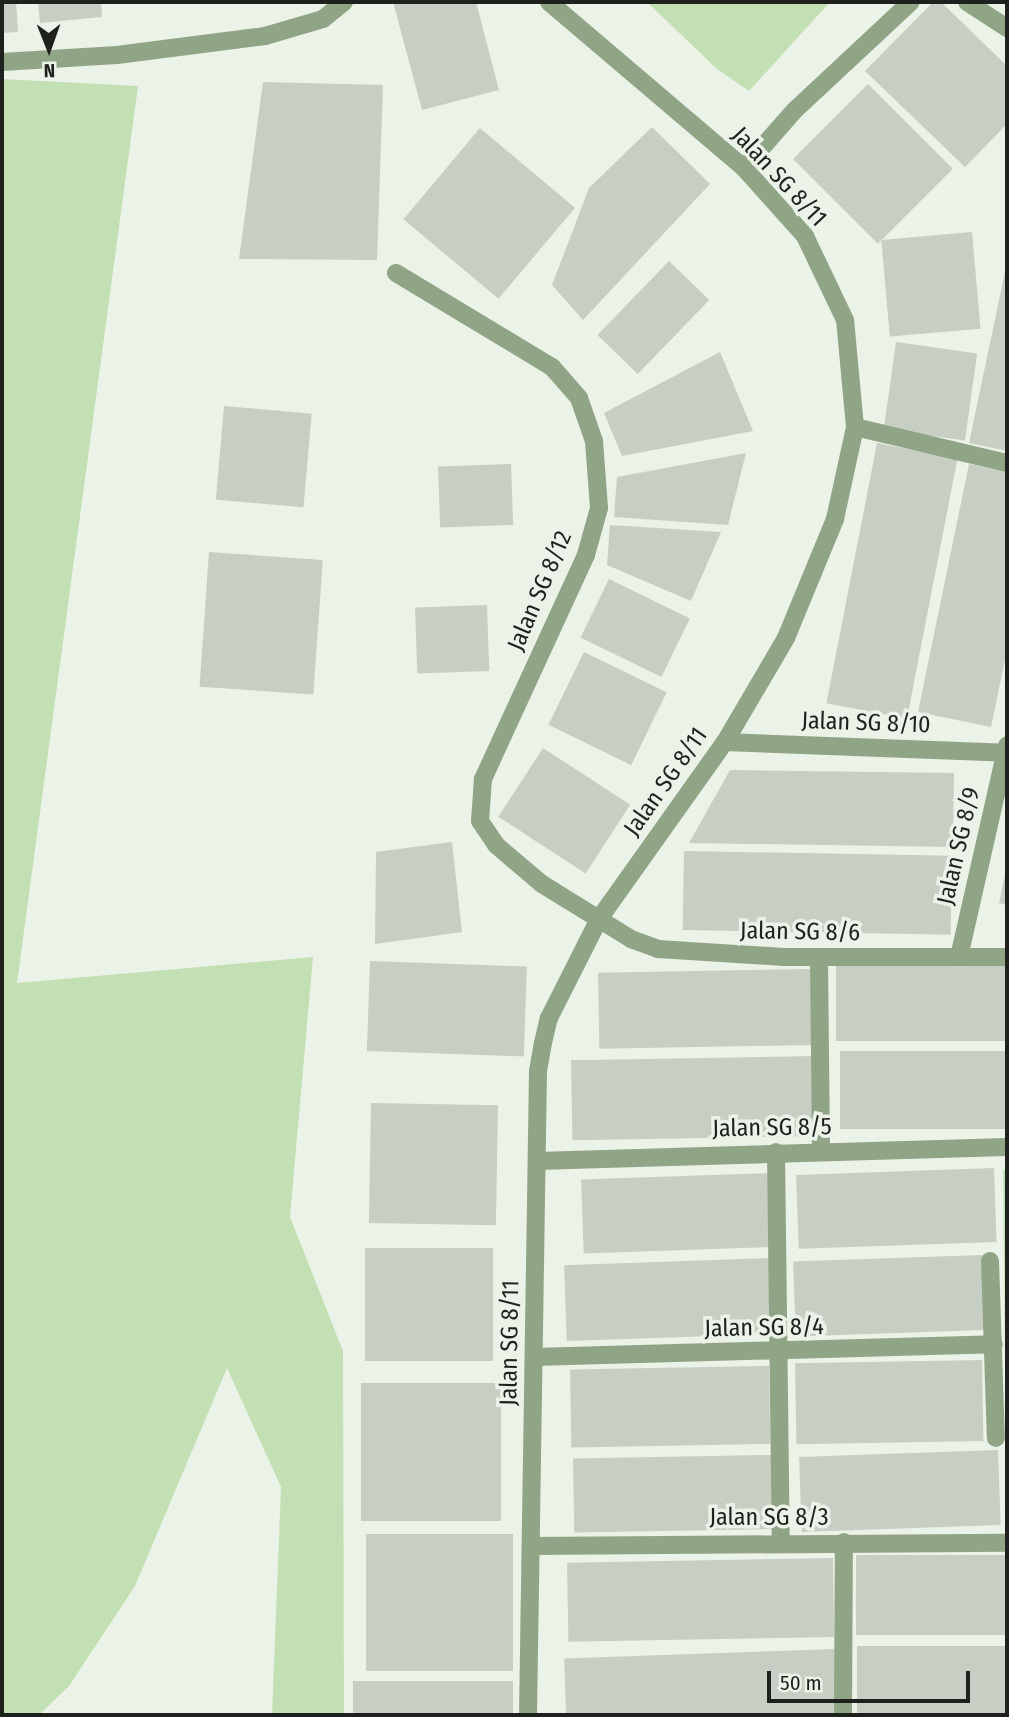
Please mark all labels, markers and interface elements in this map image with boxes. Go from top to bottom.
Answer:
north arrow [14,14,84,84]
text: N [43,59,55,82]
street label: Jalan SG 8/11 [726,121,832,233]
street label: Jalan SG 8/12 [502,527,578,655]
street label: Jalan SG 8/10 [801,706,931,740]
street label: Jalan SG 8/11 [618,722,714,842]
street label: Jalan SG 8/9 [932,785,986,907]
street label: Jalan SG 8/6 [740,917,860,947]
street label: Jalan SG 8/5 [712,1113,832,1143]
street label: Jalan SG 8/11 [495,1280,525,1406]
street label: Jalan SG 8/4 [704,1313,824,1343]
street label: Jalan SG 8/3 [710,1504,828,1532]
scale bar [771,1658,974,1702]
text: 50 m [780,1670,822,1696]

